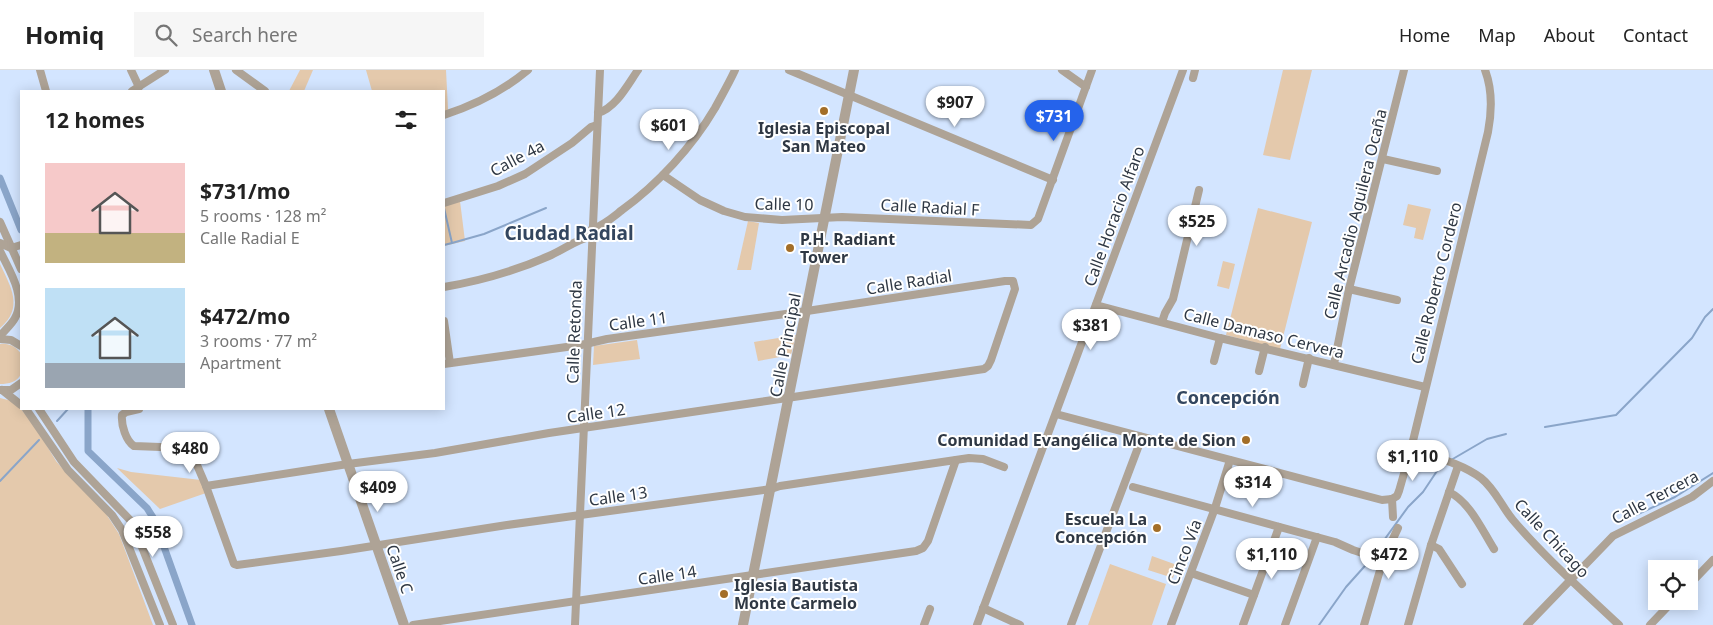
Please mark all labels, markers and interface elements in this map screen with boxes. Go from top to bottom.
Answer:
search box [134,12,484,57]
text: Homiq [25,18,104,51]
icon: search [152,21,180,49]
text: Search here [192,22,298,48]
text: Home [1399,23,1450,47]
text: Map [1478,23,1516,47]
text: About [1544,23,1595,47]
text: Contact [1623,23,1688,47]
pin: $907 [925,85,985,128]
text: $907 [937,91,973,113]
pin: $731 [1024,100,1084,142]
marker: Iglesia Episcopal San Mateo [818,105,830,117]
text: $731 [1036,105,1072,127]
text: 12 homes [45,106,145,134]
icon: filters [392,106,420,134]
street label: Calle Arcadio Aguilera Ocaña [1318,106,1392,322]
pin: $601 [639,108,699,151]
text: $601 [651,114,687,136]
place label: Iglesia Episcopal San Mateo [758,117,890,157]
street label: Calle 4a [486,135,548,181]
street label: Calle Horacio Alfaro [1078,143,1150,289]
text: $731/mo [200,177,290,205]
icon: home [85,183,145,243]
street label: Calle 10 [754,192,814,216]
street label: Calle Radial F [880,193,980,221]
street label: Calle Roberto Cordero [1405,200,1467,366]
pin: $525 [1167,204,1227,247]
text: 5 rooms · 128 m² [200,205,326,227]
text: $525 [1179,210,1215,232]
district label: Ciudad Radial [504,220,634,246]
text: Calle Radial E [200,227,300,249]
place label: P.H. Radiant Tower [800,228,895,268]
marker: P.H. Radiant Tower [784,242,796,254]
street label: Calle Radial [865,264,953,300]
street label: Calle Retonda [561,280,587,384]
street label: Calle Principal [764,291,806,399]
text: $472/mo [200,302,290,330]
street label: Calle Damaso Cervera [1181,302,1347,364]
street label: Calle 11 [607,306,669,336]
icon: home [85,308,145,368]
pin: $381 [1061,308,1121,351]
text: $381 [1073,314,1109,336]
text: 3 rooms · 77 m² [200,330,317,352]
text: Apartment [200,352,281,374]
district label: Concepción [1176,385,1280,409]
street label: Calle 12 [565,398,627,428]
place label: Comunidad Evangélica Monte de Sion [937,429,1236,451]
pin: $480 [160,432,220,474]
marker: Comunidad Evangélica Monte de Sion [1240,434,1252,446]
text: $480 [172,437,208,459]
pin: $1,110 [1372,440,1454,482]
text: $1,110 [1388,445,1438,467]
street label: Calle Tercera [1608,465,1702,529]
pin: $314 [1223,466,1283,508]
pin: $409 [348,470,408,513]
text: $314 [1235,471,1271,493]
text: $409 [360,476,396,498]
street label: Calle 13 [587,481,649,511]
street label: Calle Chicago [1510,494,1594,582]
place label: Escuela La Concepción [1055,508,1147,548]
pin: $558 [123,516,183,558]
street label: Cinco Vía [1161,516,1207,588]
text: $558 [135,521,171,543]
marker: Escuela La Concepción [1151,522,1163,534]
pin: $1,110 [1231,538,1313,580]
pin: $472 [1359,538,1419,580]
street label: Calle C [381,541,419,597]
text: $1,110 [1247,543,1297,565]
text: $472 [1371,543,1407,565]
street label: Calle 14 [636,560,698,590]
map controls [1648,560,1698,610]
button: locate [1648,560,1698,610]
place label: Iglesia Bautista Monte Carmelo [734,574,858,614]
marker: Iglesia Bautista Monte Carmelo [718,588,730,600]

